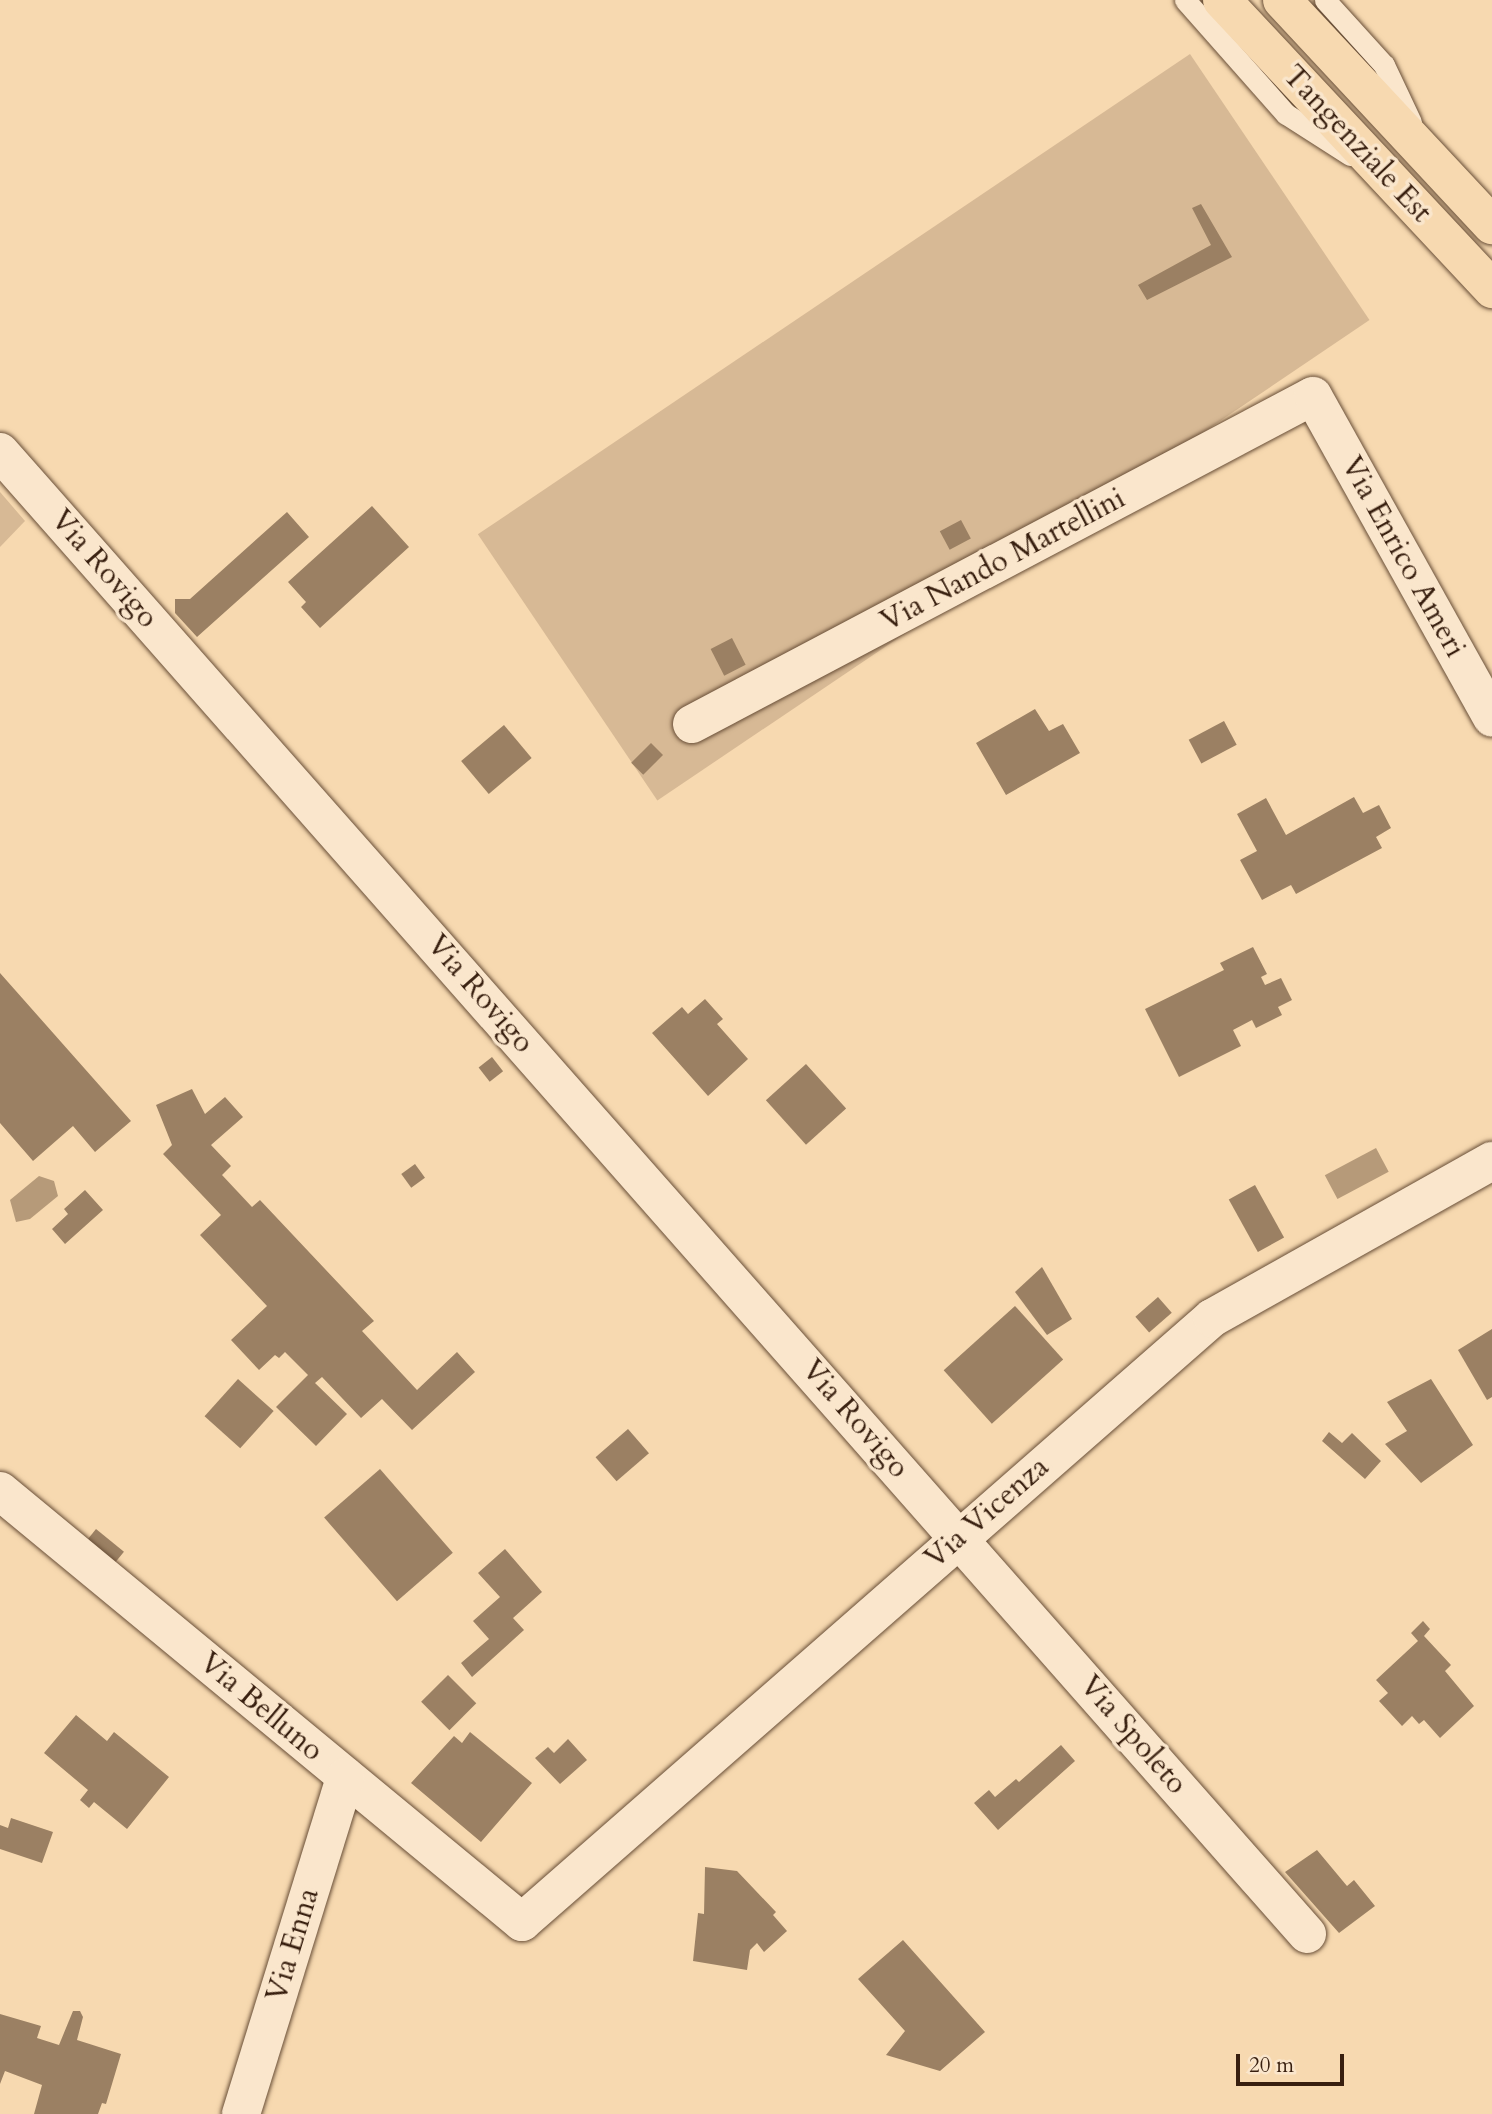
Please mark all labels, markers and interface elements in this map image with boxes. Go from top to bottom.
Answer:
street label: Tangenziale Est [1275,58,1439,230]
street label: Via Enrico Ameri [1333,450,1473,664]
street label: Via Nando Martellini [875,480,1131,640]
street label: Via Rovigo [43,502,165,636]
street label: Via Rovigo [419,927,541,1061]
street label: Via Rovigo [794,1352,916,1486]
street label: Via Vicenza [918,1449,1056,1577]
street label: Via Belluno [192,1645,330,1769]
street label: Via Spoleto [1072,1668,1194,1802]
street label: Via Enna [259,1884,327,2006]
scale bar [1240,2040,1348,2084]
text: 20 m [1249,2051,1294,2080]

